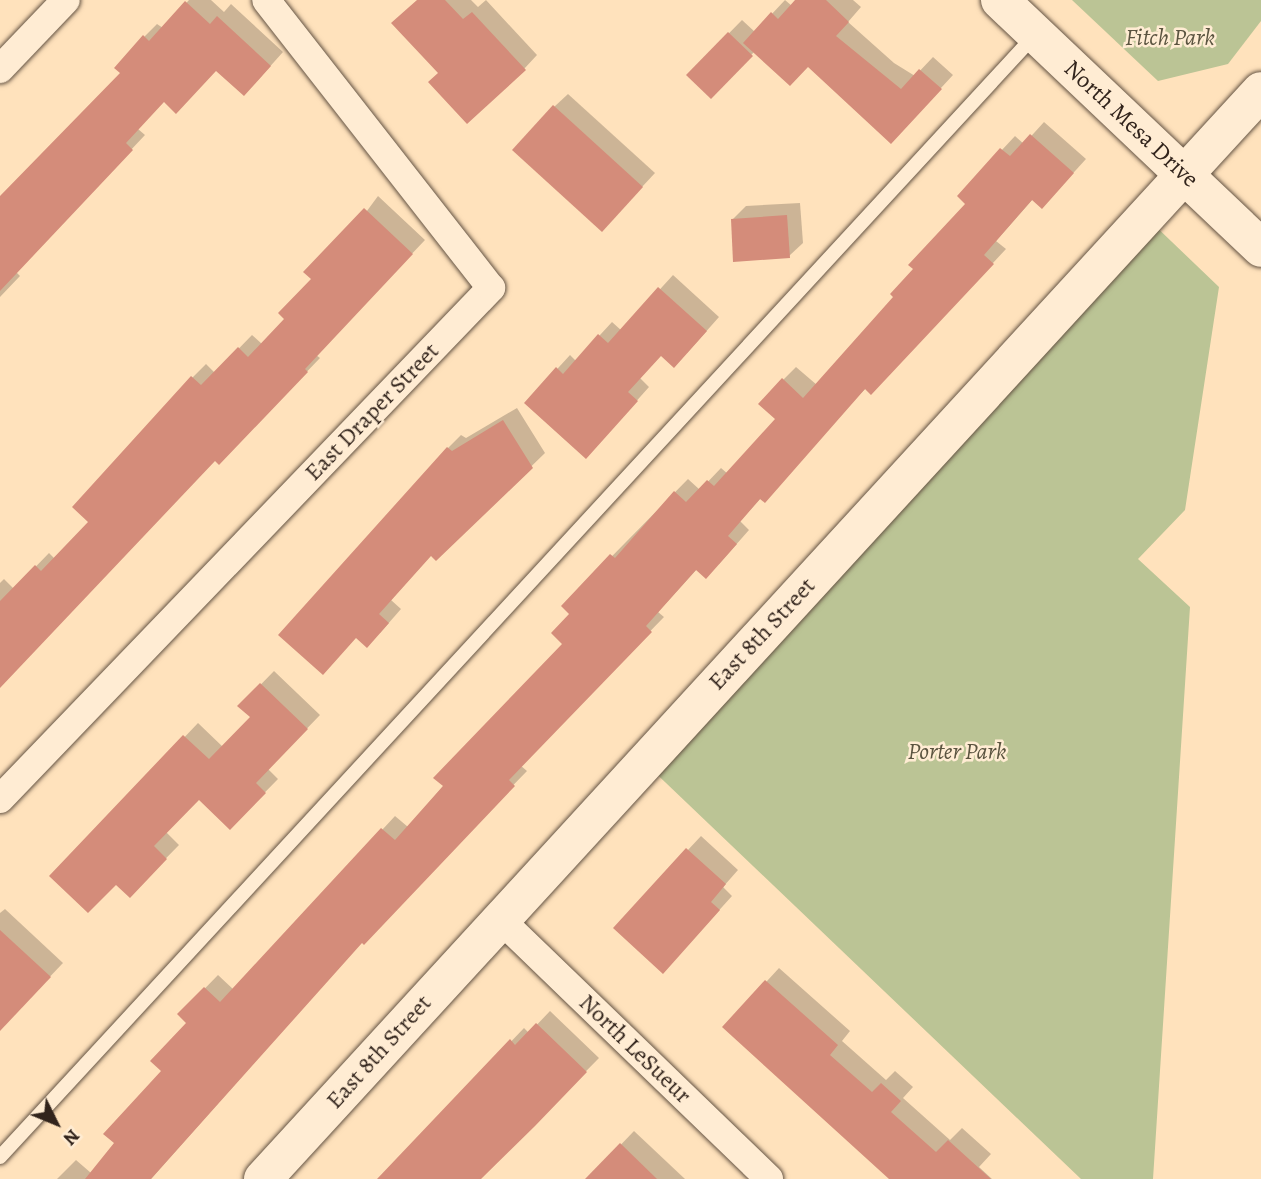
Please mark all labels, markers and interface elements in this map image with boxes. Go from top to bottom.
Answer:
park label: Fitch Park [1125,24,1215,52]
street label: North Mesa Drive [1058,54,1204,194]
street label: East Draper Street [299,337,445,487]
street label: East 8th Street [703,572,821,696]
park label: Porter Park [908,738,1006,766]
street label: North LeSueur [573,988,697,1110]
street label: East 8th Street [320,989,438,1115]
north arrow [21,1088,91,1158]
text: N [57,1123,86,1151]

